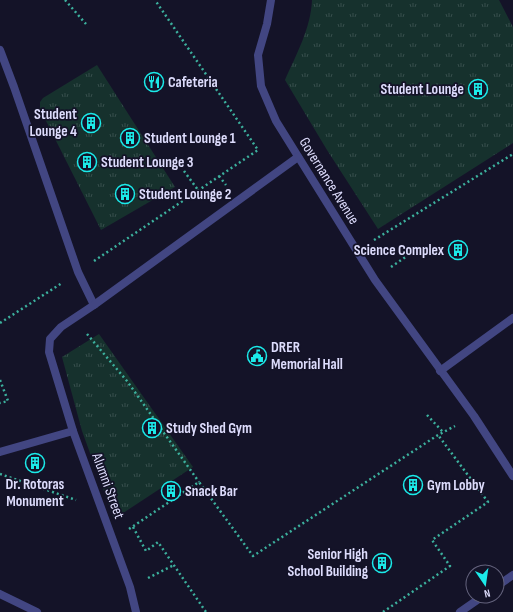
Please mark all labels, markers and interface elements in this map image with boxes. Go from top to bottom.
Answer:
restaurant icon: Cafeteria [143,71,165,93]
place label: Cafeteria [168,73,218,92]
building icon: Student Lounge [467,78,489,100]
place label: Student Lounge [381,80,464,99]
place label: Student Lounge 4 [29,105,77,141]
building icon: Student Lounge 4 [80,112,102,134]
building icon: Student Lounge 1 [119,127,141,149]
place label: Student Lounge 1 [144,129,236,148]
street label: Governance Avenue [295,134,363,228]
building icon: Student Lounge 3 [76,151,98,173]
place label: Student Lounge 3 [101,153,194,172]
building icon: Student Lounge 2 [114,183,136,205]
place label: Student Lounge 2 [139,185,231,204]
building icon: Science Complex [447,239,469,261]
place label: Science Complex [354,241,445,260]
place label: DRER Memorial Hall [271,338,343,374]
public building icon: DRER Memorial Hall [246,345,268,367]
building icon: Study Shed Gym [141,417,163,439]
place label: Study Shed Gym [166,419,252,438]
street label: Alumni Street [87,450,129,522]
building icon: Dr. Rotoras Monument [24,452,46,474]
building icon: Gym Lobby [402,474,424,496]
place label: Dr. Rotoras Monument [6,475,65,511]
place label: Gym Lobby [427,476,486,495]
building icon: Snack Bar [160,480,182,502]
place label: Snack Bar [185,482,238,501]
place label: Senior High School Building [287,545,369,581]
building icon: Senior High School Building [371,552,393,574]
north arrow [465,564,505,604]
text: N [483,586,491,600]

